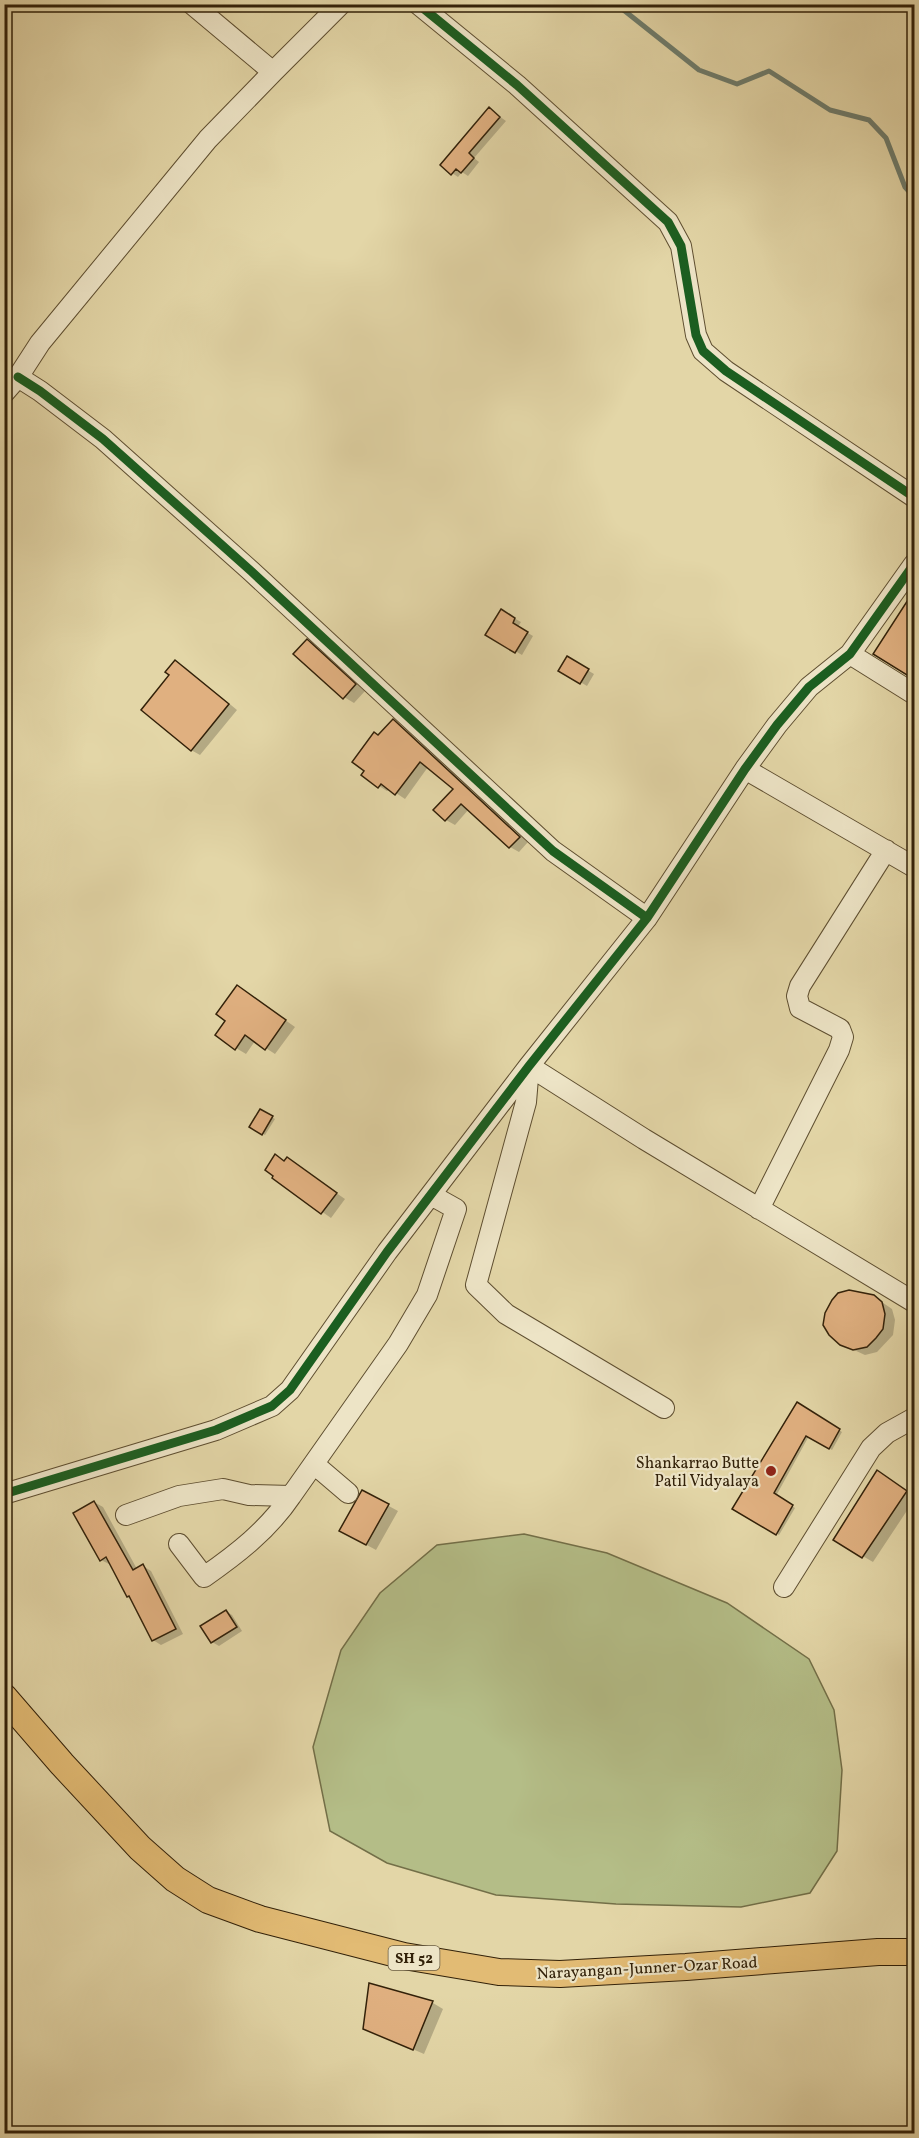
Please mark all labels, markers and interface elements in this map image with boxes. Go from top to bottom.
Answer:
place label: Shankarrao Butte Patil Vidyalaya [636,1453,759,1493]
marker: Shankarrao Butte Patil Vidyalaya [764,1464,778,1478]
road number: SH 52 [388,1946,440,1970]
street label: Narayangan-Junner-Ozar Road [536,1952,758,1986]

